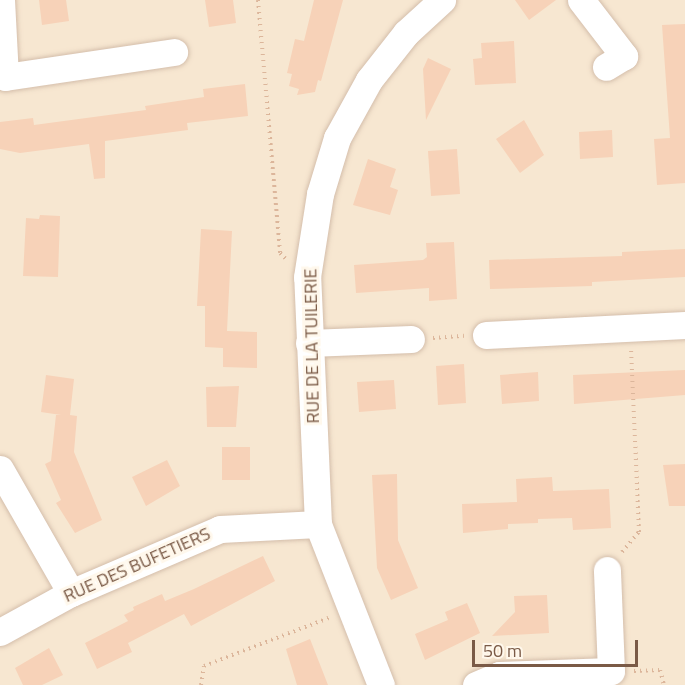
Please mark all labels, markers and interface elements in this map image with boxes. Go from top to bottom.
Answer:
street label: RUE DE LA TUILERIE [300,268,324,424]
street label: RUE DES BUFETIERS [60,523,214,607]
scale bar [475,628,642,666]
text: 50 m [483,637,522,664]

